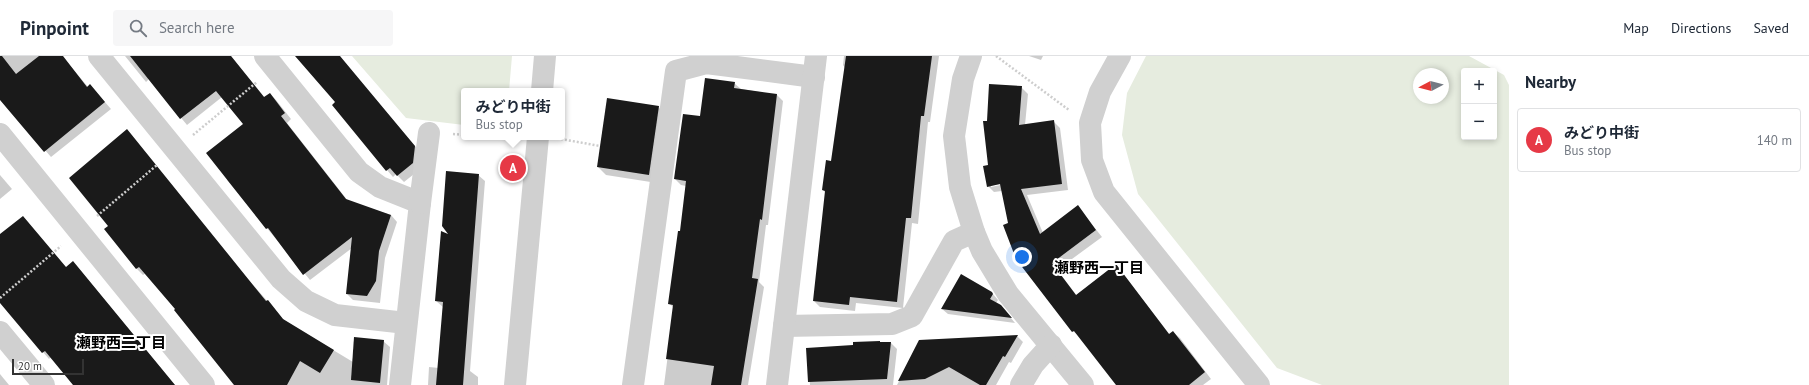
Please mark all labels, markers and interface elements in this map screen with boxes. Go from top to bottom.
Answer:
search box [113,10,393,46]
text: Pinpoint [20,16,89,40]
icon: search [127,17,149,39]
text: Search here [159,18,235,37]
text: Map [1623,19,1649,37]
text: Directions [1671,19,1731,37]
text: Saved [1753,19,1789,37]
north arrow [1413,68,1449,104]
map controls [1461,68,1497,140]
button: + [1461,68,1497,104]
text: Nearby [1525,71,1576,93]
popup [461,88,565,140]
text: みどり中街 [475,97,551,116]
button: − [1461,104,1497,140]
text: Bus stop [475,116,523,133]
text: みどり中街 [1564,123,1639,142]
text: A [1535,132,1543,149]
text: 140 m [1757,132,1792,149]
text: Bus stop [1564,142,1611,159]
pin: A [500,153,526,183]
your location [1012,247,1032,267]
district label: 瀬野西一丁目 [1054,258,1144,277]
district label: 瀬野西二丁目 [76,333,166,352]
scale bar [12,357,84,376]
text: 20 m [18,359,42,373]

